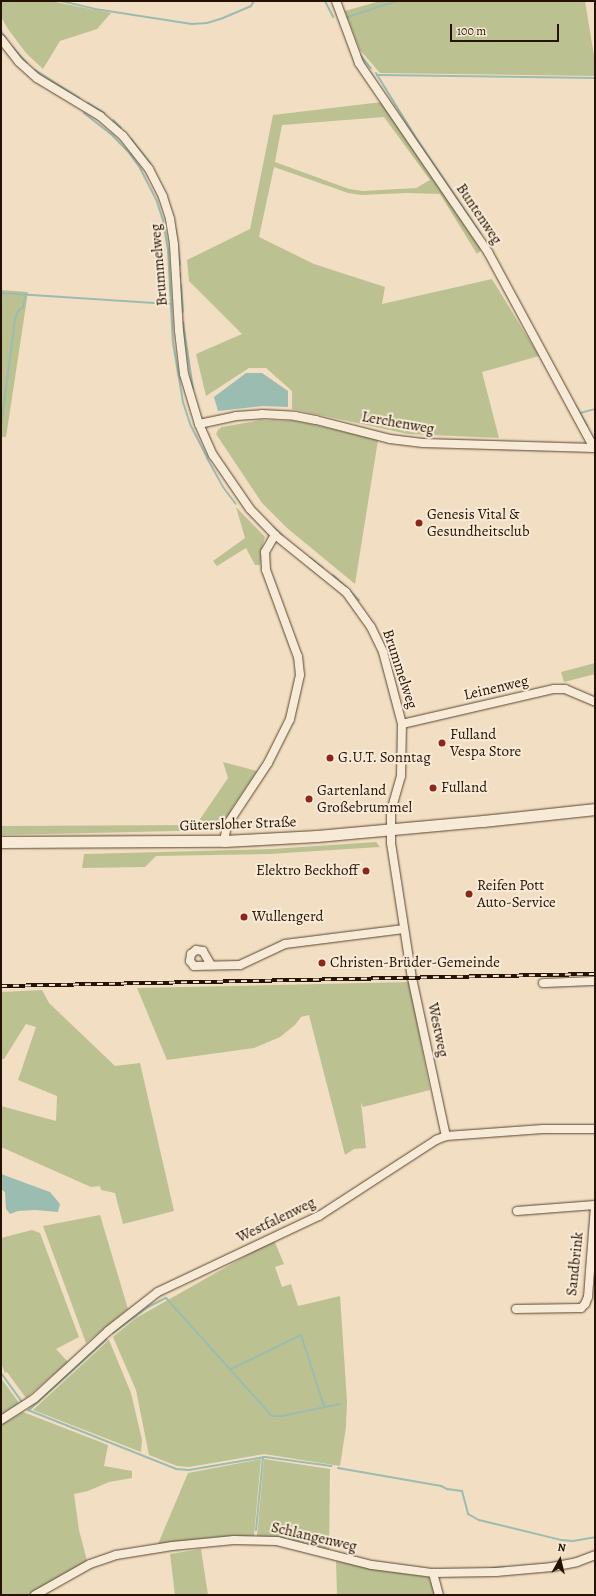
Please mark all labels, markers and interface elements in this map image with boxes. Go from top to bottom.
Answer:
scale bar [452,16,561,42]
text: 100 m [457,23,486,39]
street label: Buntenweg [452,180,506,248]
street label: Brummelweg [146,223,172,307]
street label: Lerchenweg [360,408,436,438]
place label: Genesis Vital & Gesundheitsclub [427,505,530,540]
marker: Genesis Vital & Gesundheitsclub [414,518,424,528]
street label: Brummelweg [379,627,421,711]
street label: Leinenweg [462,672,530,704]
place label: Fulland Vespa Store [450,725,521,760]
marker: Fulland Vespa Store [437,738,447,748]
place label: G.U.T. Sonntag [338,749,431,767]
marker: G.U.T. Sonntag [325,753,335,763]
place label: Fulland [441,779,487,797]
place label: Gartenland Großebrummel [317,781,412,816]
marker: Fulland [428,783,438,793]
marker: Gartenland Großebrummel [304,794,314,804]
street label: Gütersloher Straße [179,813,297,835]
place label: Elektro Beckhoff [256,862,358,880]
marker: Elektro Beckhoff [361,866,371,876]
place label: Reifen Pott Auto-Service [477,876,556,911]
marker: Reifen Pott Auto-Service [464,889,474,899]
place label: Wullengerd [252,908,324,926]
marker: Wullengerd [239,912,249,922]
place label: Christen-Brüder-Gemeinde [330,954,500,972]
marker: Christen-Brüder-Gemeinde [317,958,327,968]
street label: Westweg [423,1001,453,1059]
street label: Westfalenweg [234,1193,318,1247]
street label: Sandbrink [563,1231,587,1297]
street label: Schlangenweg [269,1518,359,1556]
north arrow [540,1540,580,1580]
text: N [557,1540,567,1556]

